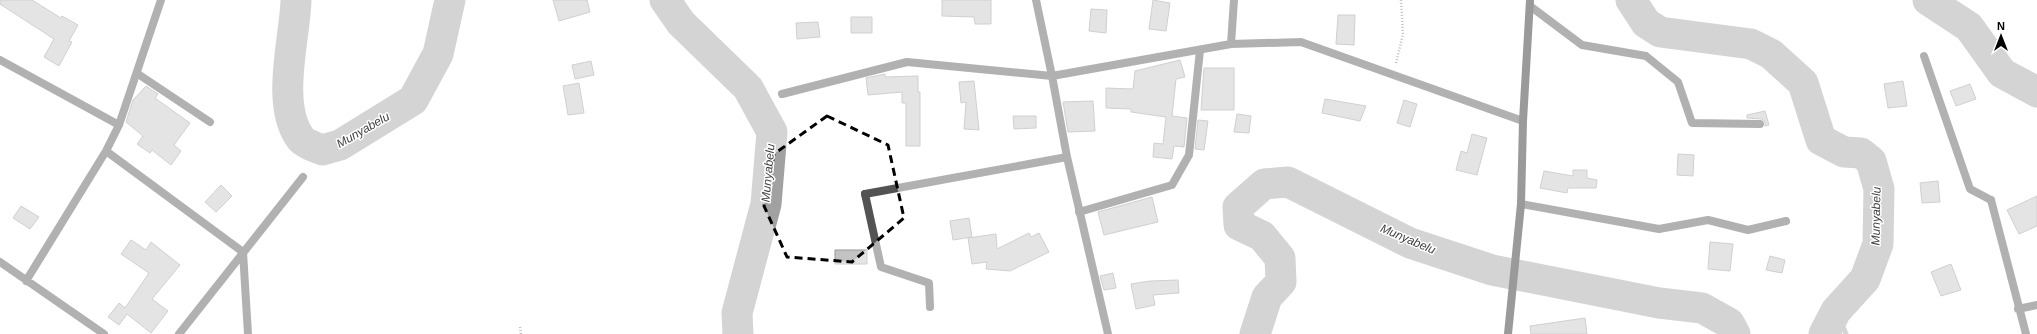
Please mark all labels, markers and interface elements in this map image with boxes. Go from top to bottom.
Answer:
north arrow [1981,16,2021,56]
text: N [1997,20,2005,32]
water label: Munyabelu [334,109,392,151]
water label: Munyabelu [758,143,778,203]
water label: Munyabelu [1868,186,1884,245]
water label: Munyabelu [1378,221,1438,257]

